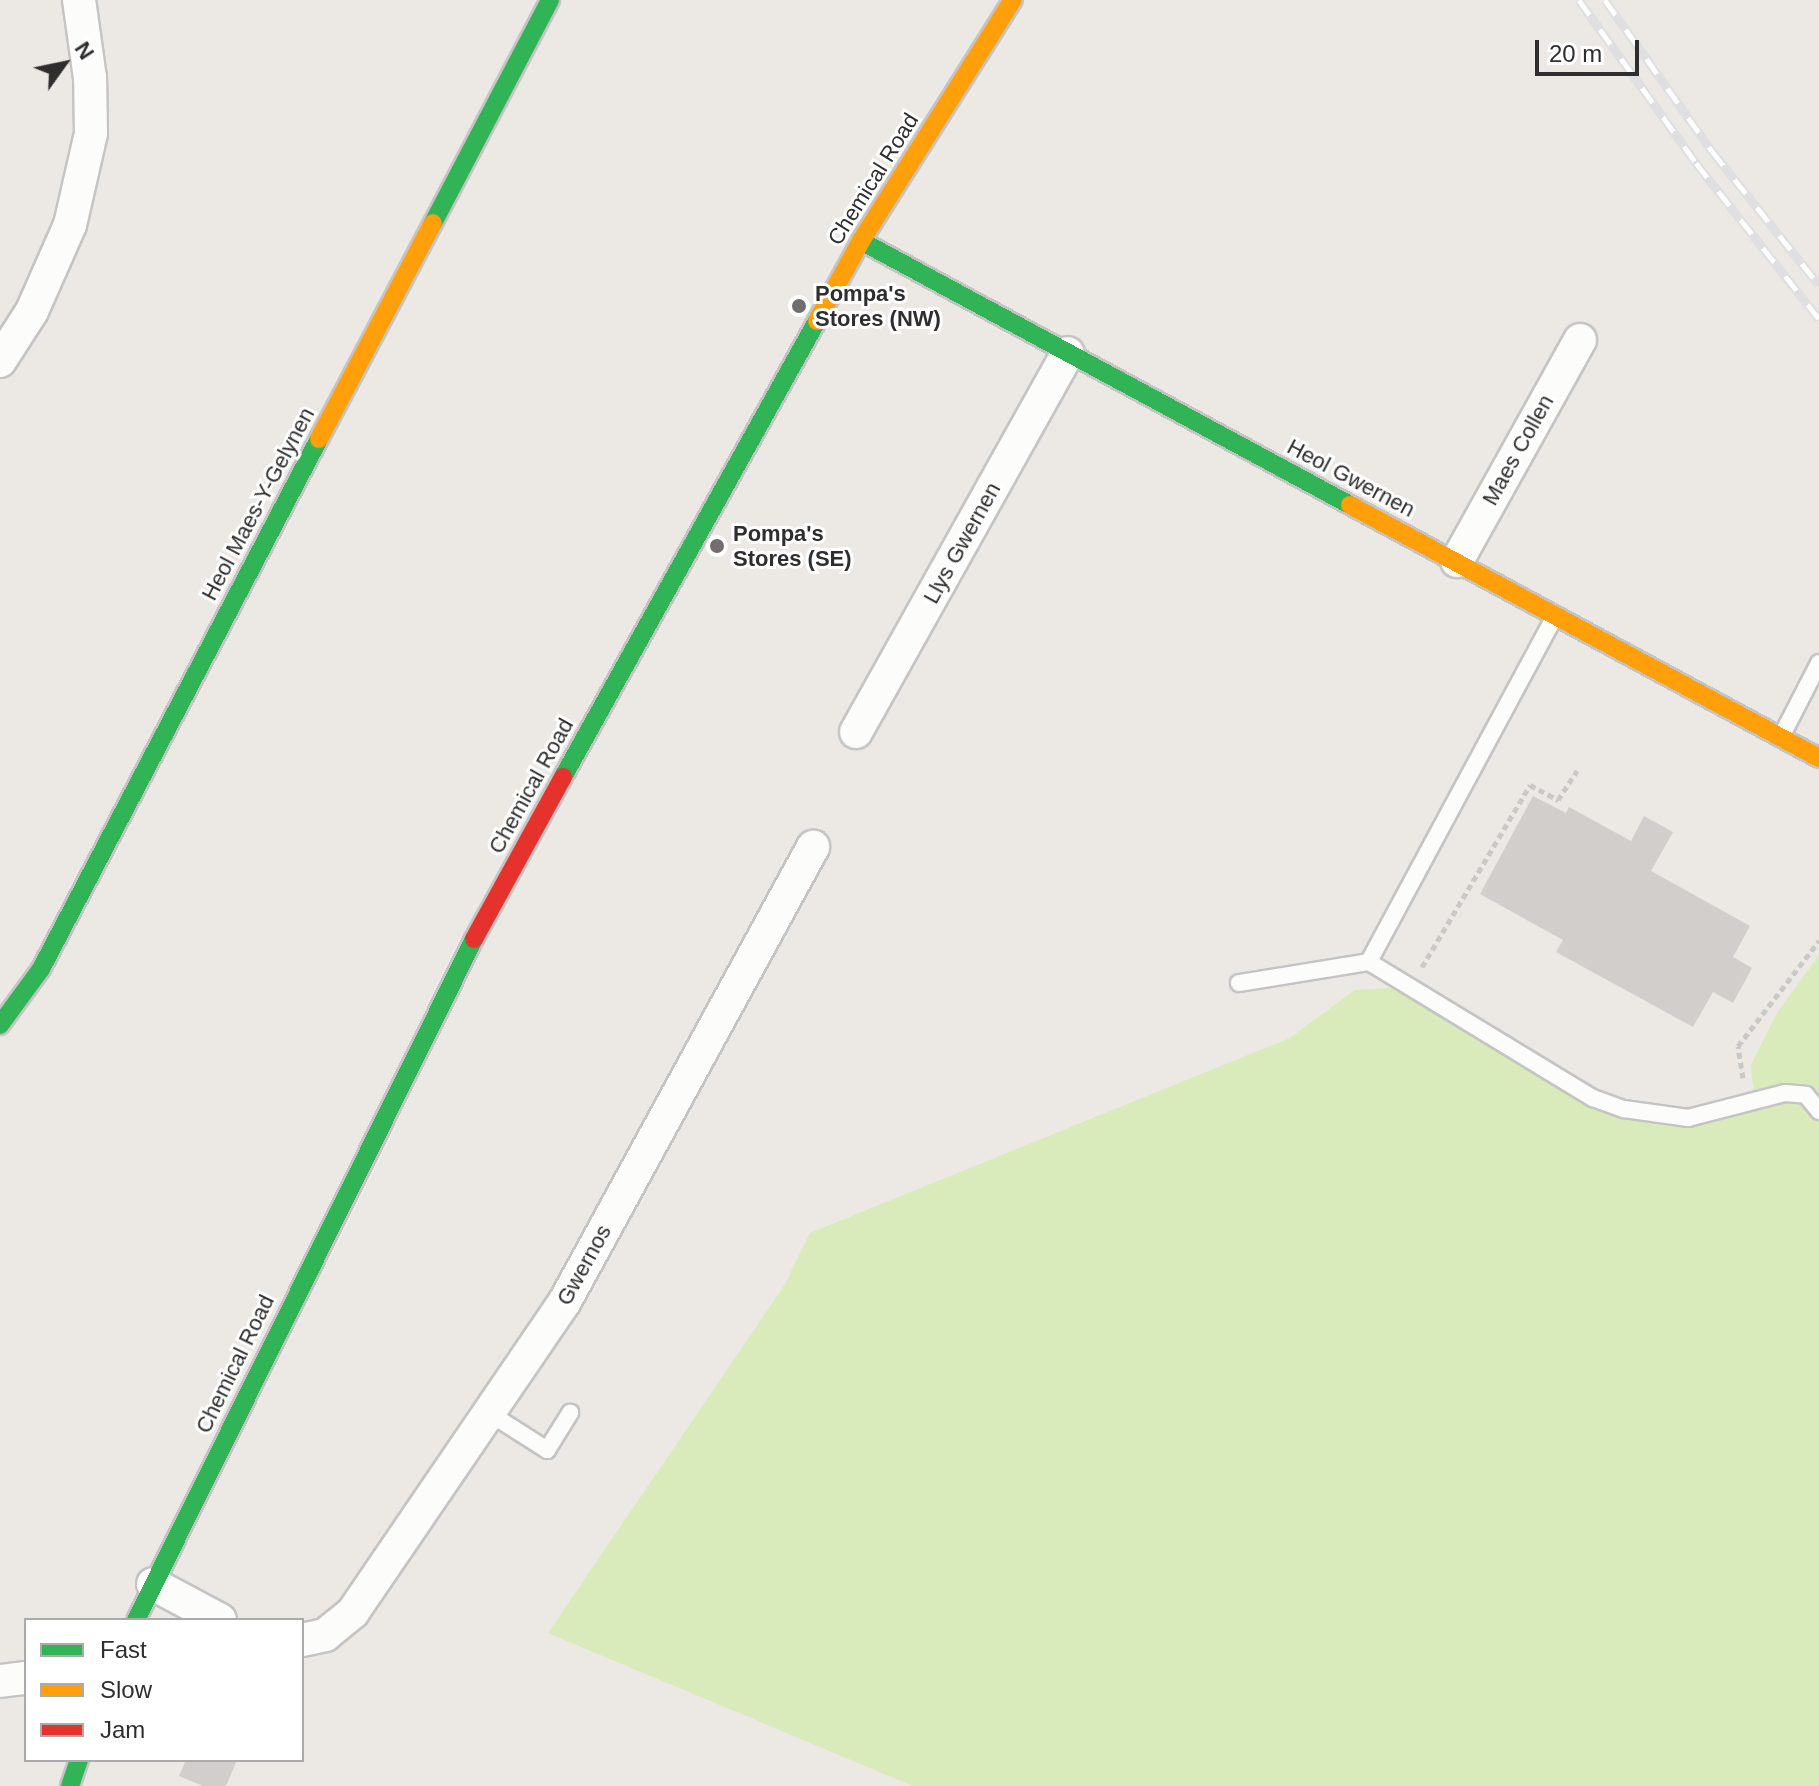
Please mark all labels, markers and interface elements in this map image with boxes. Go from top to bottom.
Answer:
north arrow [24,24,104,104]
scale bar [1539,24,1643,74]
text: N [70,37,99,64]
text: 20 m [1549,40,1602,67]
street label: Chemical Road [822,108,924,250]
place label: Pompa's Stores (NW) [815,280,941,332]
marker: Pompa's Stores (NW) [790,297,808,315]
street label: Maes Collen [1477,390,1559,510]
street label: Heol Maes-Y-Gelynen [196,403,320,605]
street label: Heol Gwernen [1283,433,1419,523]
street label: Llys Gwernen [918,478,1006,608]
place label: Pompa's Stores (SE) [733,520,852,572]
marker: Pompa's Stores (SE) [708,537,726,555]
street label: Chemical Road [483,714,579,858]
street label: Gwernos [551,1220,617,1310]
street label: Chemical Road [190,1291,280,1437]
legend [24,1618,304,1762]
text: Fast [100,1636,147,1663]
text: Slow [100,1676,152,1703]
text: Jam [100,1716,145,1743]

